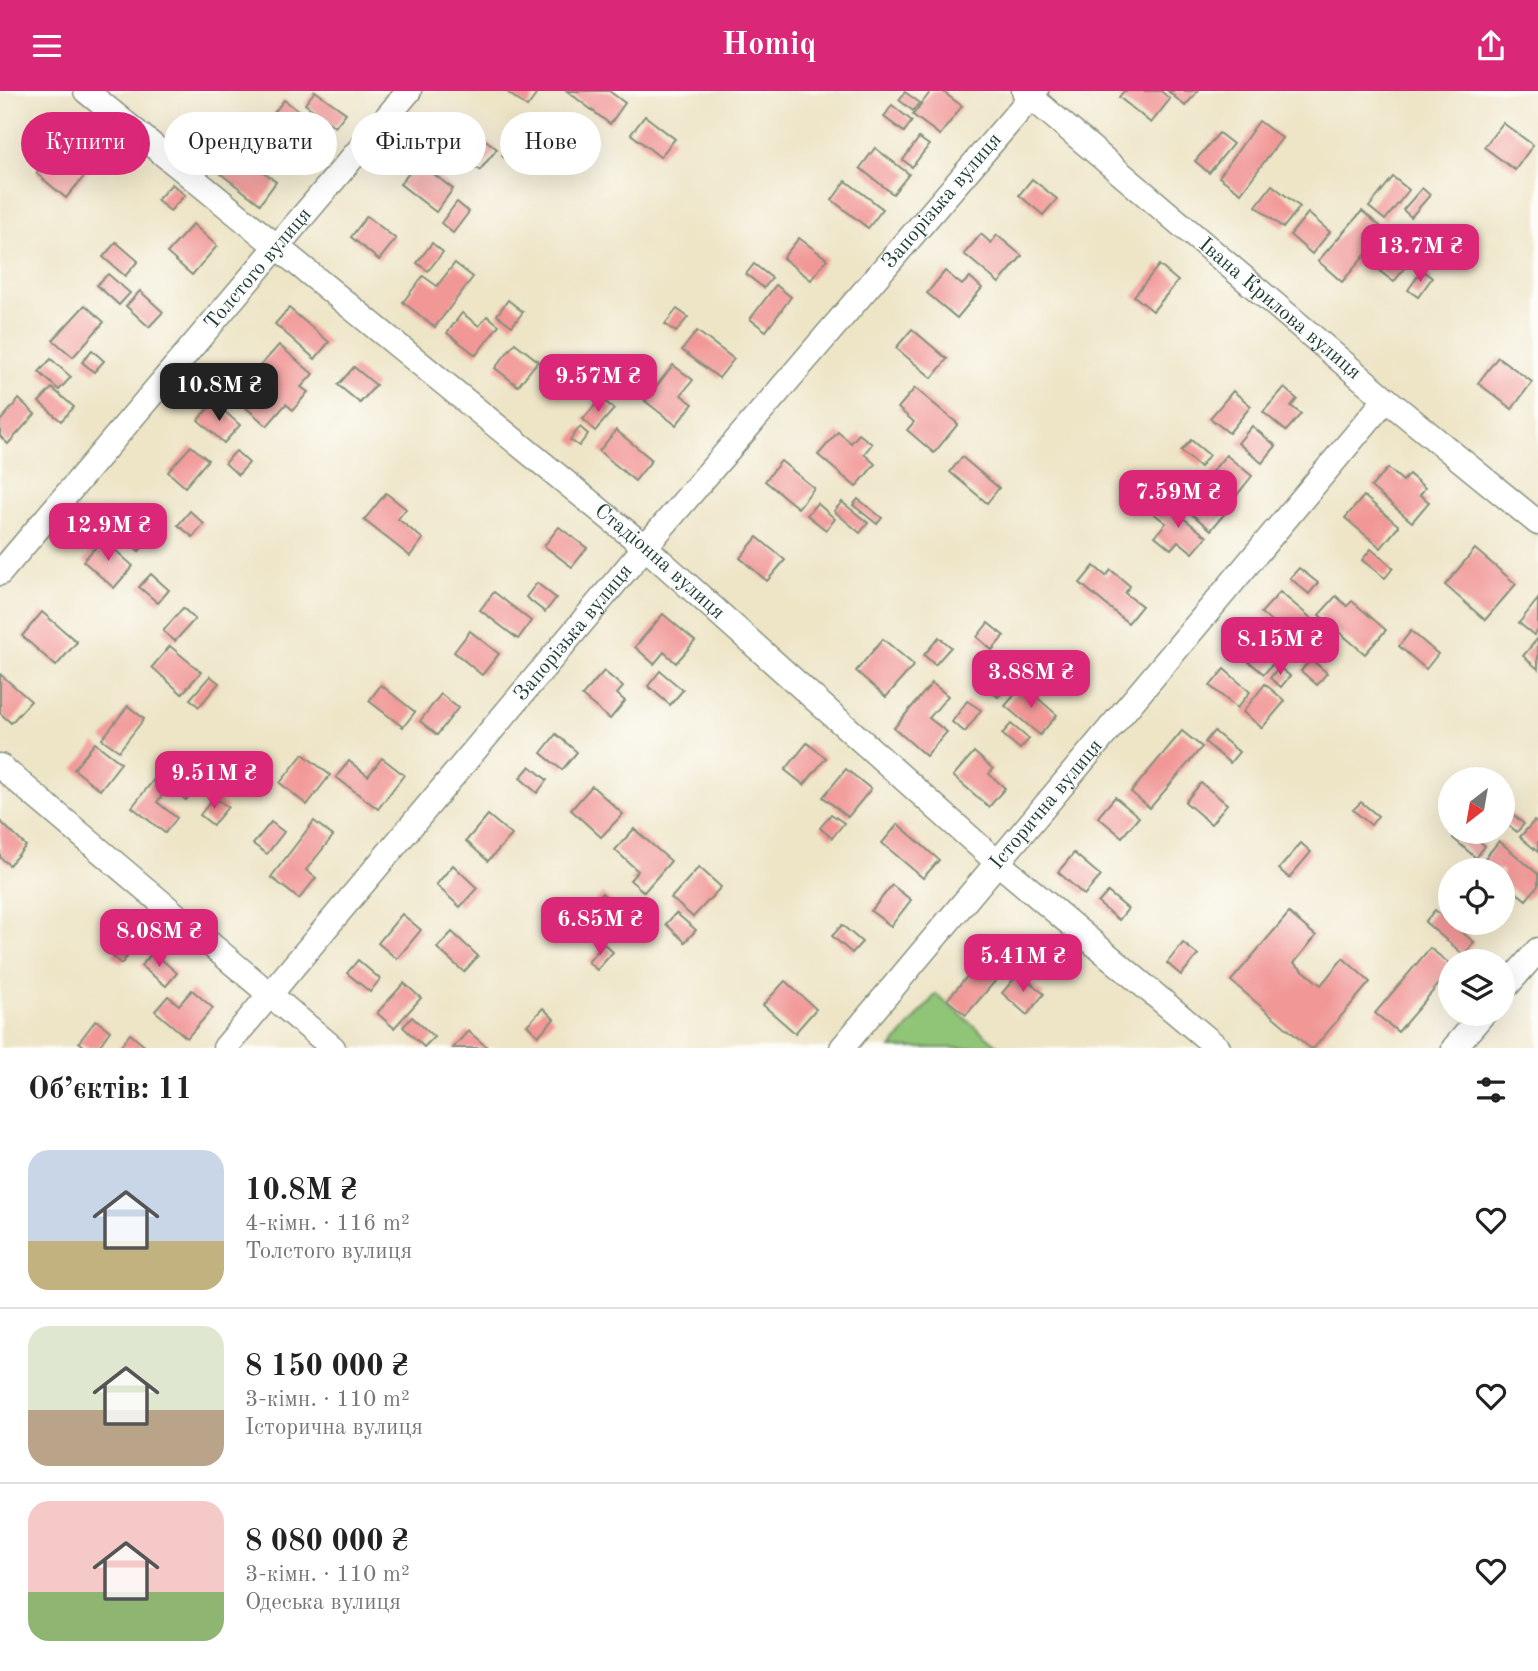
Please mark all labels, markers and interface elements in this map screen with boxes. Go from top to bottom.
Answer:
icon: menu [28,27,66,65]
icon: share [1472,27,1510,65]
text: Homiq [722,30,816,62]
chip: Купити [21,112,150,175]
chip: Орендувати [164,112,337,175]
chip: Фільтри [351,112,486,175]
chip: Нове [500,112,601,175]
street label: Запорізька вулиця [878,129,1006,272]
street label: Толстого вулиця [201,204,316,334]
pin: 13.7M ₴ [1355,225,1485,284]
street label: Івана Крилова вулиця [1195,234,1365,383]
text: 13.7M ₴ [1377,235,1463,258]
pin: 9.57M ₴ [533,355,663,414]
pin: 10.8M ₴ [154,363,284,423]
text: 9.57M ₴ [555,365,641,388]
text: 10.8M ₴ [176,374,262,397]
pin: 7.59M ₴ [1113,471,1243,530]
text: 7.59M ₴ [1135,481,1221,504]
street label: Стадіонна вулиця [591,500,729,623]
pin: 12.9M ₴ [43,503,173,563]
text: 12.9M ₴ [65,514,151,537]
street label: Запорізька вулиця [510,560,636,705]
pin: 8.15M ₴ [1215,617,1345,677]
text: 8.15M ₴ [1237,628,1323,651]
pin: 3.88M ₴ [966,651,1096,710]
text: 3.88M ₴ [988,661,1074,684]
street label: Історична вулиця [986,735,1107,873]
pin: 9.51M ₴ [149,751,279,811]
text: 9.51M ₴ [171,762,257,785]
north arrow [1438,767,1516,843]
map controls [1438,767,1515,1026]
button: locate [1438,858,1515,935]
pin: 6.85M ₴ [535,897,665,957]
text: 6.85M ₴ [557,908,643,931]
pin: 8.08M ₴ [94,909,224,969]
text: 8.08M ₴ [116,920,202,943]
pin: 5.41M ₴ [958,935,1088,994]
text: 5.41M ₴ [980,945,1066,968]
button: layers [1438,949,1515,1026]
icon: filters [1472,1071,1510,1109]
text: Об’єктів: 11 [28,1075,192,1105]
text: 10.8M ₴ [245,1176,357,1206]
icon: home [84,1178,168,1262]
icon: heart [1472,1201,1510,1239]
text: 4-кімн. · 116 m² [245,1212,410,1235]
text: Толстого вулиця [245,1240,412,1263]
text: 8 150 000 ₴ [245,1352,409,1382]
icon: home [84,1354,168,1438]
icon: heart [1472,1377,1510,1415]
text: 3-кімн. · 110 m² [245,1388,410,1411]
text: Історична вулиця [245,1416,423,1439]
text: 8 080 000 ₴ [245,1527,409,1557]
icon: home [84,1529,168,1613]
icon: heart [1472,1552,1510,1590]
text: 3-кімн. · 110 m² [245,1563,410,1586]
text: Одеська вулиця [245,1591,401,1614]

